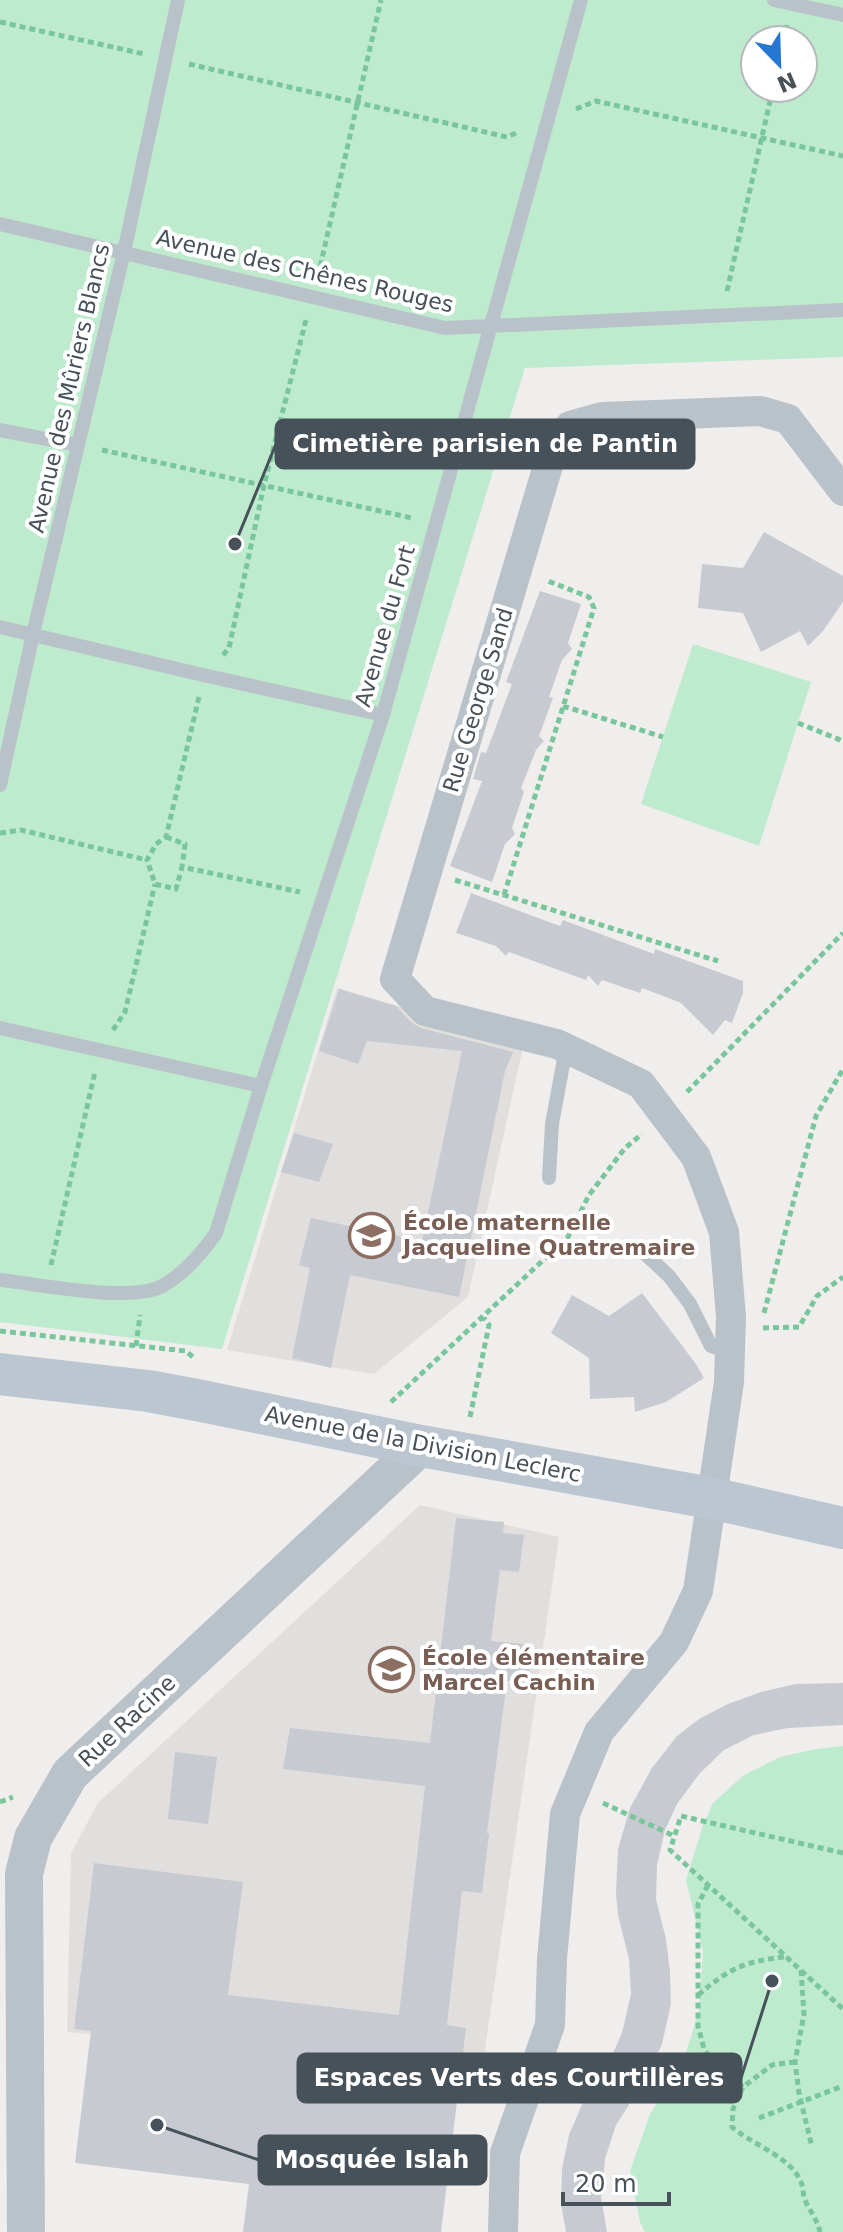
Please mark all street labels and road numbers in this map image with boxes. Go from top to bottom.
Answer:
street label: Avenue des Chênes Rouges [154,225,456,317]
street label: Avenue des Mûriers Blancs [24,241,114,535]
street label: Avenue du Fort [350,542,420,710]
street label: Rue George Sand [438,605,518,795]
street label: Avenue de la Division Leclerc [263,1401,583,1487]
street label: Rue Racine [74,1670,180,1772]

